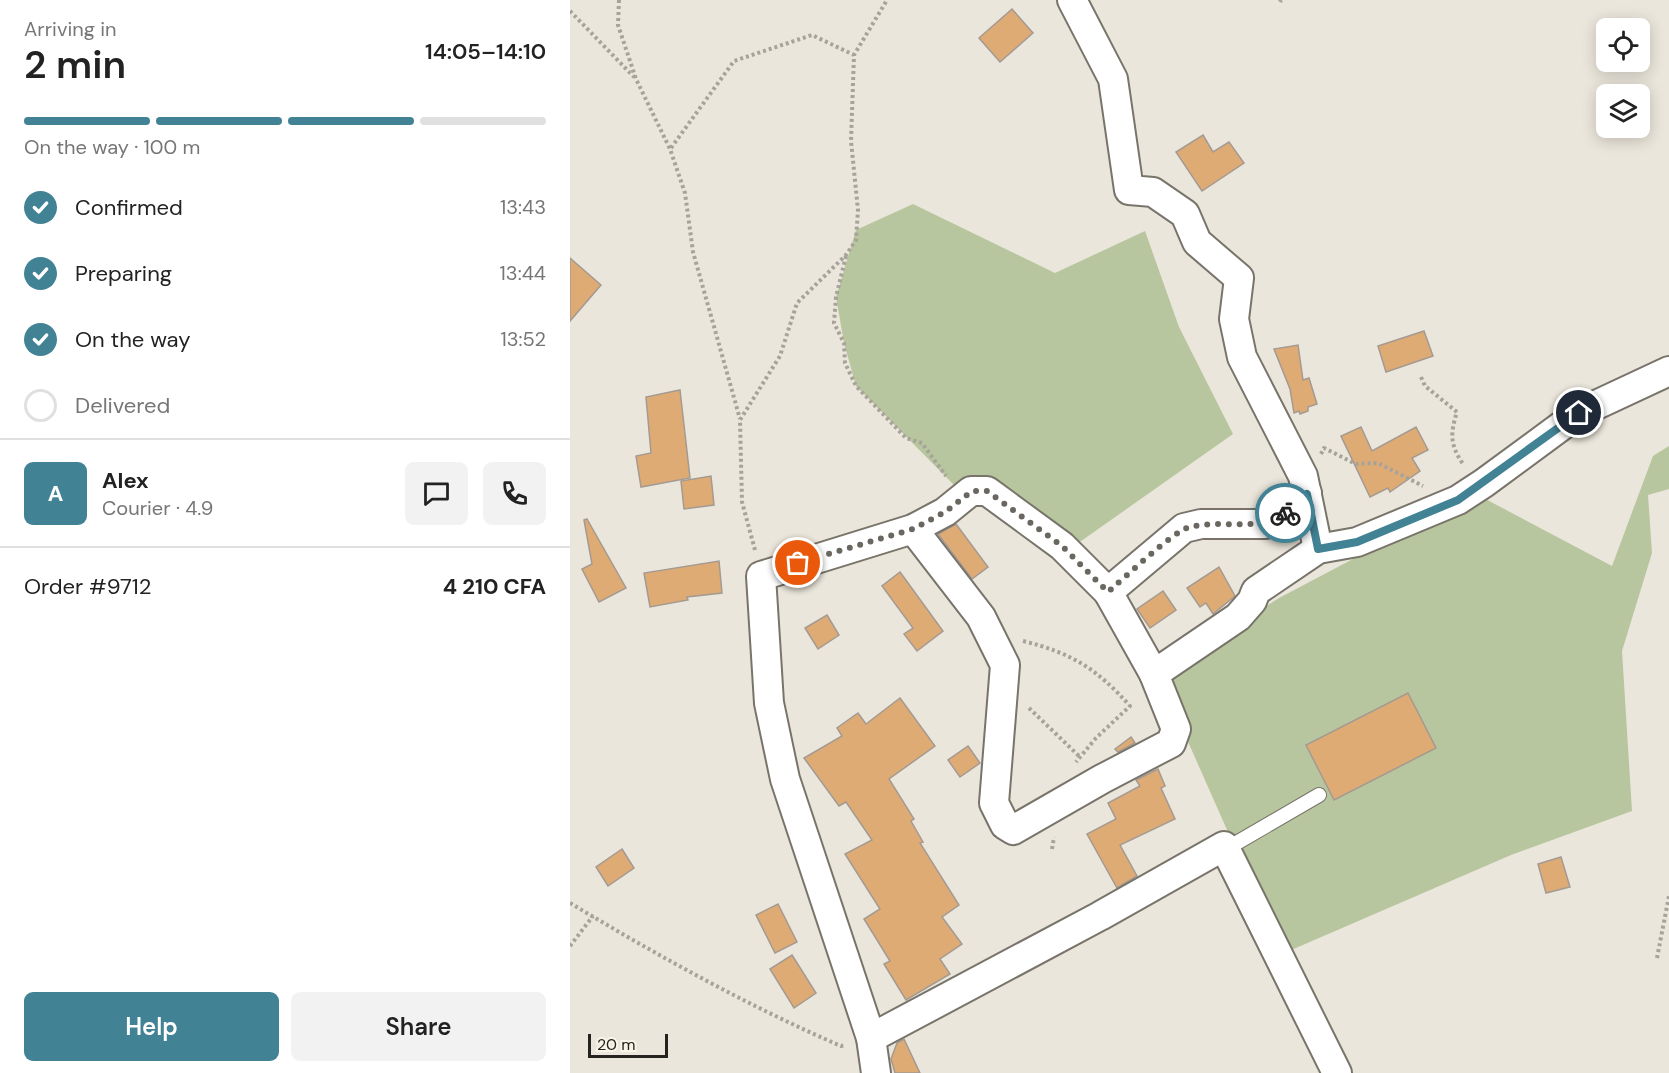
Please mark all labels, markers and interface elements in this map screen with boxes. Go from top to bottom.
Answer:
text: Arriving in [24,16,116,42]
map controls [1596,18,1650,138]
button: locate [1596,18,1650,72]
text: 14:05–14:10 [425,37,546,66]
text: 2 min [24,39,126,90]
button: layers [1596,84,1650,138]
text: On the way · 100 m [24,134,200,160]
icon: check [24,191,57,224]
text: Confirmed [75,193,183,222]
text: 13:43 [500,194,546,220]
icon: check [24,257,57,290]
text: Preparing [75,259,172,288]
text: 13:44 [500,260,546,286]
icon: check [24,323,57,356]
text: On the way [75,325,190,354]
text: 13:52 [501,326,546,352]
pin [1553,387,1604,438]
text: Delivered [75,391,170,420]
icon: home [1562,396,1595,429]
button: chat [405,462,468,525]
button: phone [483,462,546,525]
text: Alex [102,466,149,495]
text: A [48,479,63,508]
courier [1255,483,1315,543]
text: Courier · 4.9 [102,495,213,521]
icon: bike [1269,497,1302,530]
pin [772,537,823,588]
icon: bag [781,546,814,579]
text: Order #9712 [24,572,151,601]
text: 4 210 CFA [443,572,546,601]
button: Help [24,992,279,1061]
button: Share [291,992,546,1061]
scale bar [588,1031,668,1058]
text: 20 m [597,1034,636,1055]

